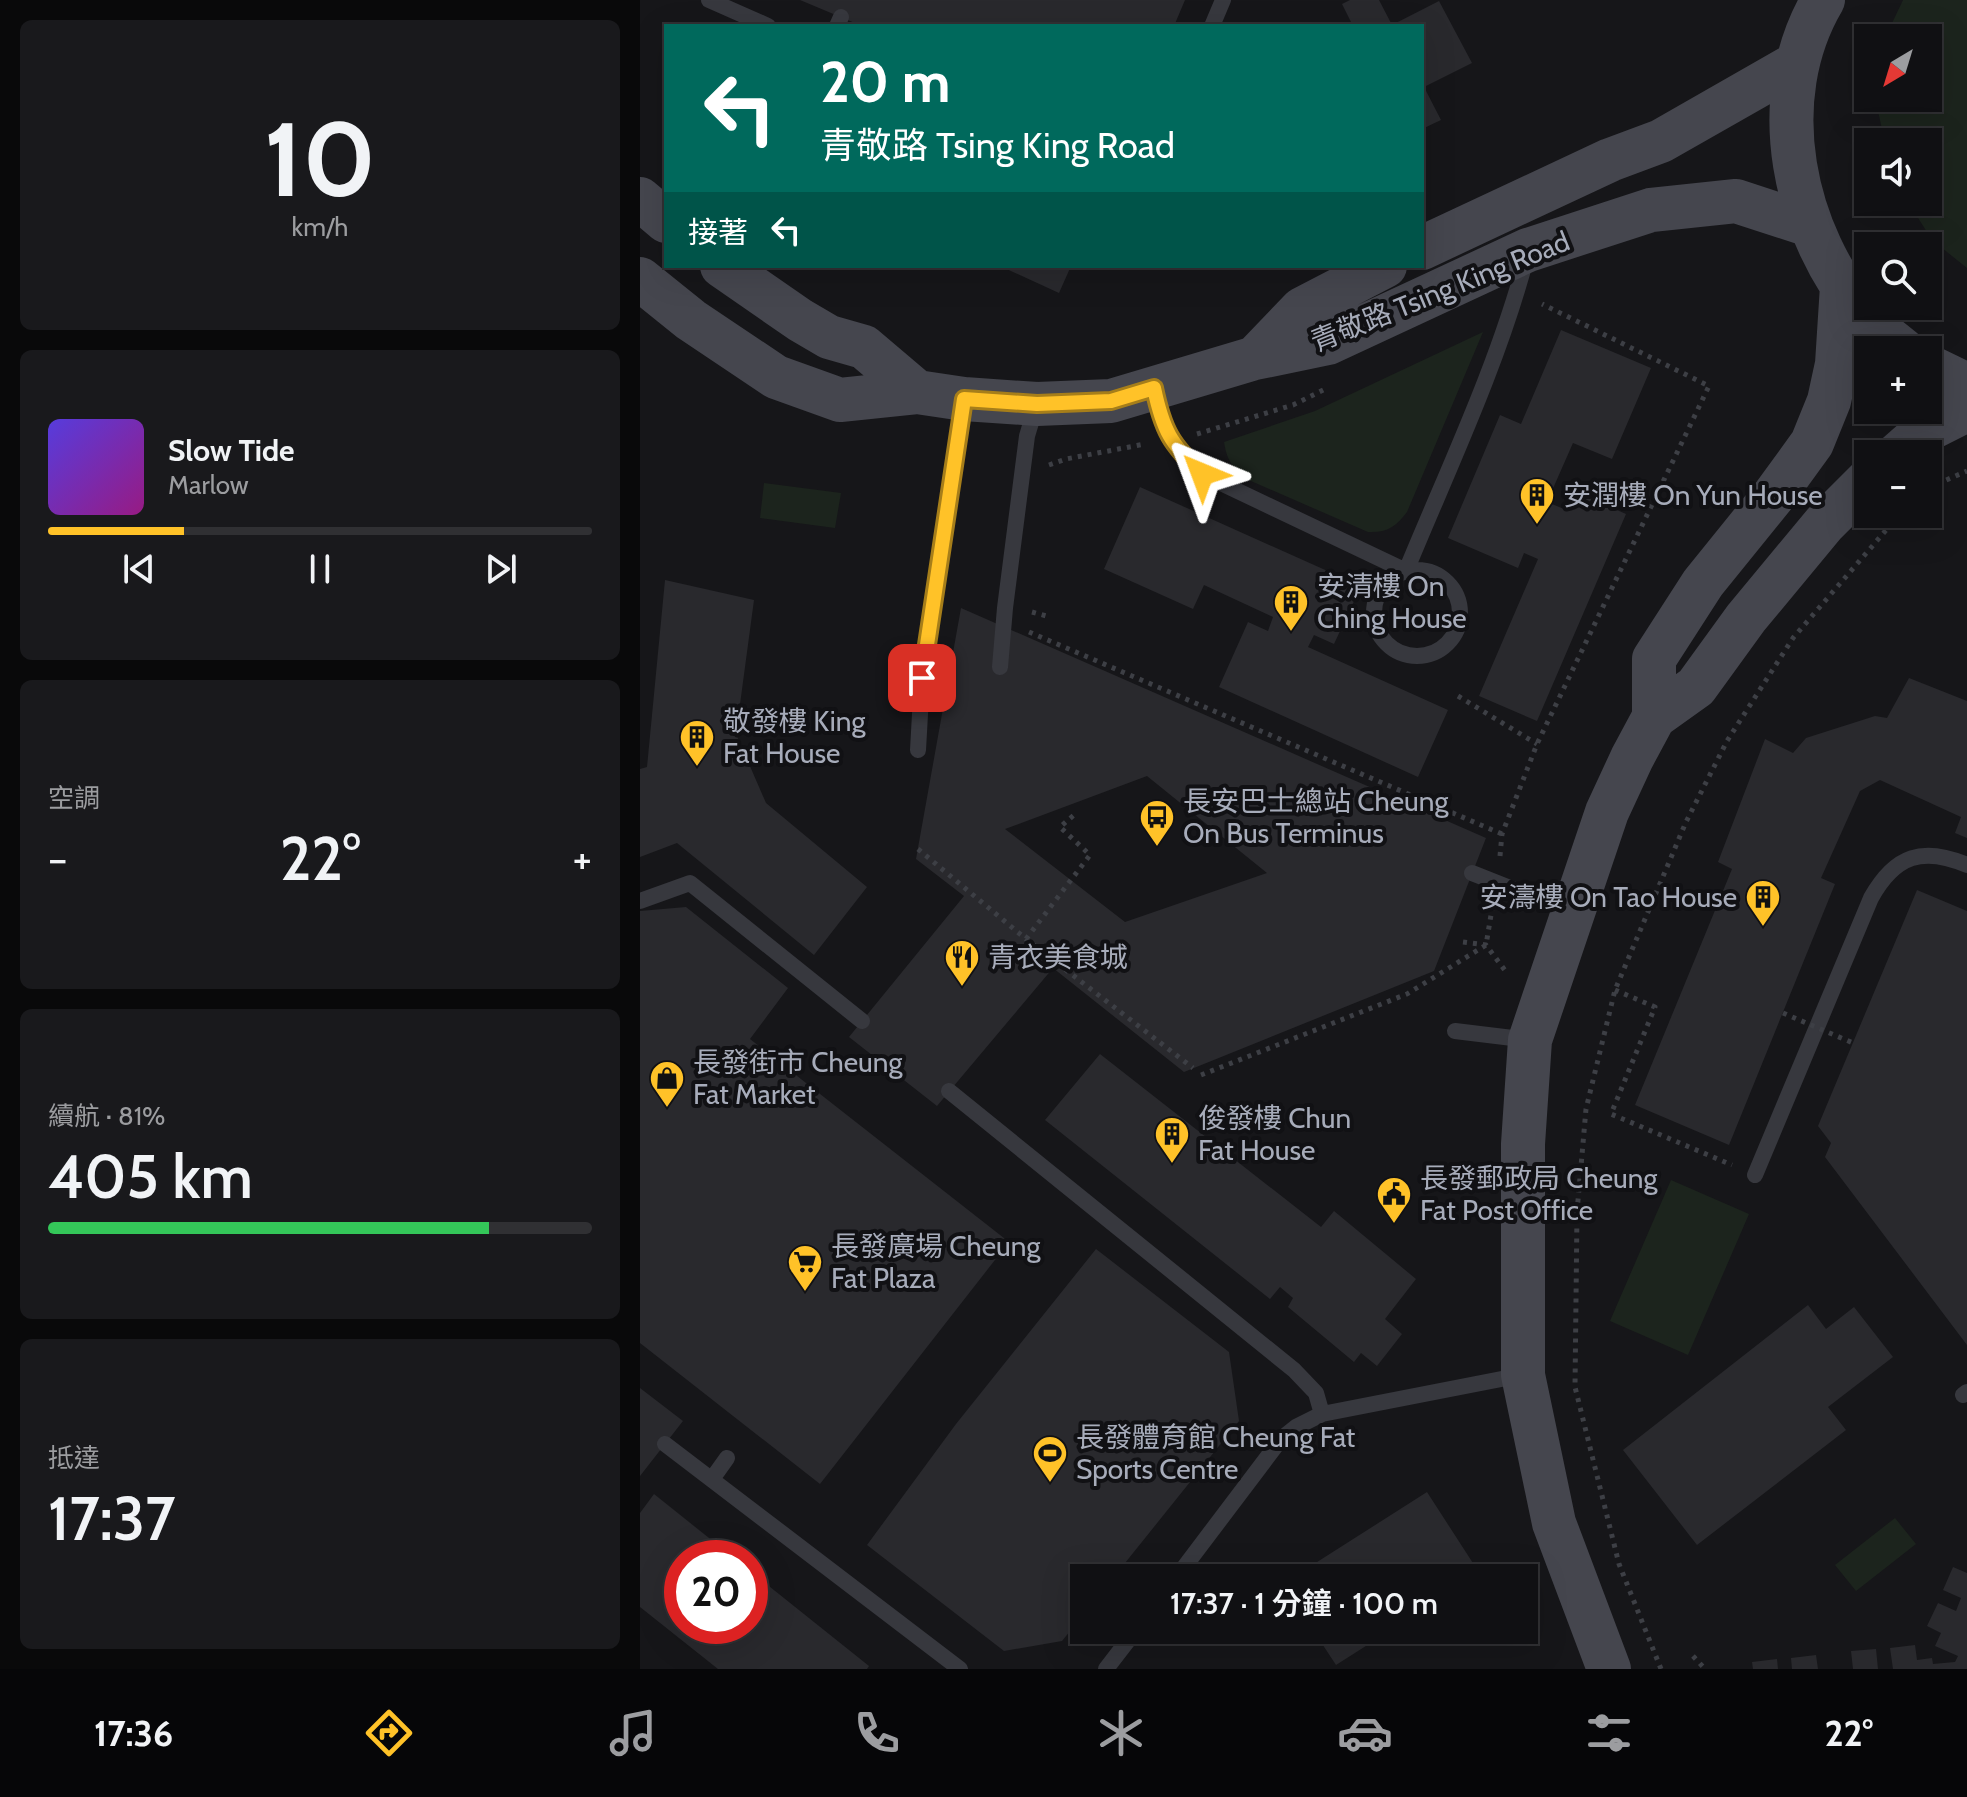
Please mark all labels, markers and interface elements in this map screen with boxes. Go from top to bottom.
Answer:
north arrow [1854,24,1942,112]
map controls [1854,24,1942,528]
text: 20 m [820,48,950,116]
icon: left [688,56,792,160]
text: 10 [264,96,376,222]
text: 青敬路 Tsing King Road [820,123,1175,167]
button: sound [1854,128,1942,216]
icon: left [764,208,808,252]
text: km/h [292,211,348,243]
text: 接著 [688,214,748,251]
street label: 青敬路 Tsing King Road [1306,224,1574,358]
button: search [1854,232,1942,320]
button: + [1854,336,1942,424]
text: Slow Tide [168,432,295,469]
position arrow [1160,432,1244,516]
button: − [1854,440,1942,528]
text: Marlow [168,469,249,501]
building icon: 安潤樓 On Yun House [1518,476,1556,526]
place label: 安潤樓 On Yun House [1563,478,1823,512]
icon: previous [117,547,161,591]
icon: pause [298,547,342,591]
icon: next [479,547,523,591]
place label: 安清樓 On Ching House [1317,569,1467,635]
building icon: 安清樓 On Ching House [1272,583,1310,633]
pin [888,644,956,712]
icon: arrive [900,656,944,700]
place label: 敬發樓 King Fat House [723,704,866,770]
building icon: 敬發樓 King Fat House [678,718,716,768]
text: 空調 [48,782,100,814]
place label: 長安巴士總站 Cheung On Bus Terminus [1183,784,1449,850]
bus stop icon: 長安巴士總站 Cheung On Bus Terminus [1138,798,1176,848]
text: 22° [280,822,360,895]
text: − [48,832,67,885]
text: + [573,832,592,885]
building icon: 安濤樓 On Tao House [1744,878,1782,928]
place label: 安濤樓 On Tao House [1480,880,1737,914]
restaurant icon: 青衣美食城 [943,938,981,988]
place label: 青衣美食城 [988,940,1128,974]
place label: 長發街市 Cheung Fat Market [693,1045,903,1111]
shop icon: 長發街市 Cheung Fat Market [648,1059,686,1109]
text: 續航 · 81% [48,1100,166,1132]
place label: 俊發樓 Chun Fat House [1198,1101,1351,1167]
building icon: 俊發樓 Chun Fat House [1153,1115,1191,1165]
text: 405 km [48,1140,253,1213]
place label: 長發郵政局 Cheung Fat Post Office [1420,1161,1658,1227]
public building icon: 長發郵政局 Cheung Fat Post Office [1375,1175,1413,1225]
place label: 長發廣場 Cheung Fat Plaza [831,1229,1041,1295]
supermarket icon: 長發廣場 Cheung Fat Plaza [786,1243,824,1293]
place label: 長發體育館 Cheung Fat Sports Centre [1076,1420,1355,1486]
sports icon: 長發體育館 Cheung Fat Sports Centre [1031,1434,1069,1484]
text: 抵達 [48,1442,100,1474]
text: 17:37 [48,1482,176,1555]
speed limit sign: 20 [664,1540,768,1644]
text: 17:37 · 1 分鐘 · 100 m [1170,1585,1438,1622]
icon: directions [361,1705,417,1761]
icon: music [605,1705,661,1761]
icon: phone [849,1705,905,1761]
icon: climate [1093,1705,1149,1761]
icon: car [1337,1705,1393,1761]
icon: filters [1581,1705,1637,1761]
text: 17:36 [94,1711,173,1755]
text: 22° [1824,1711,1873,1755]

